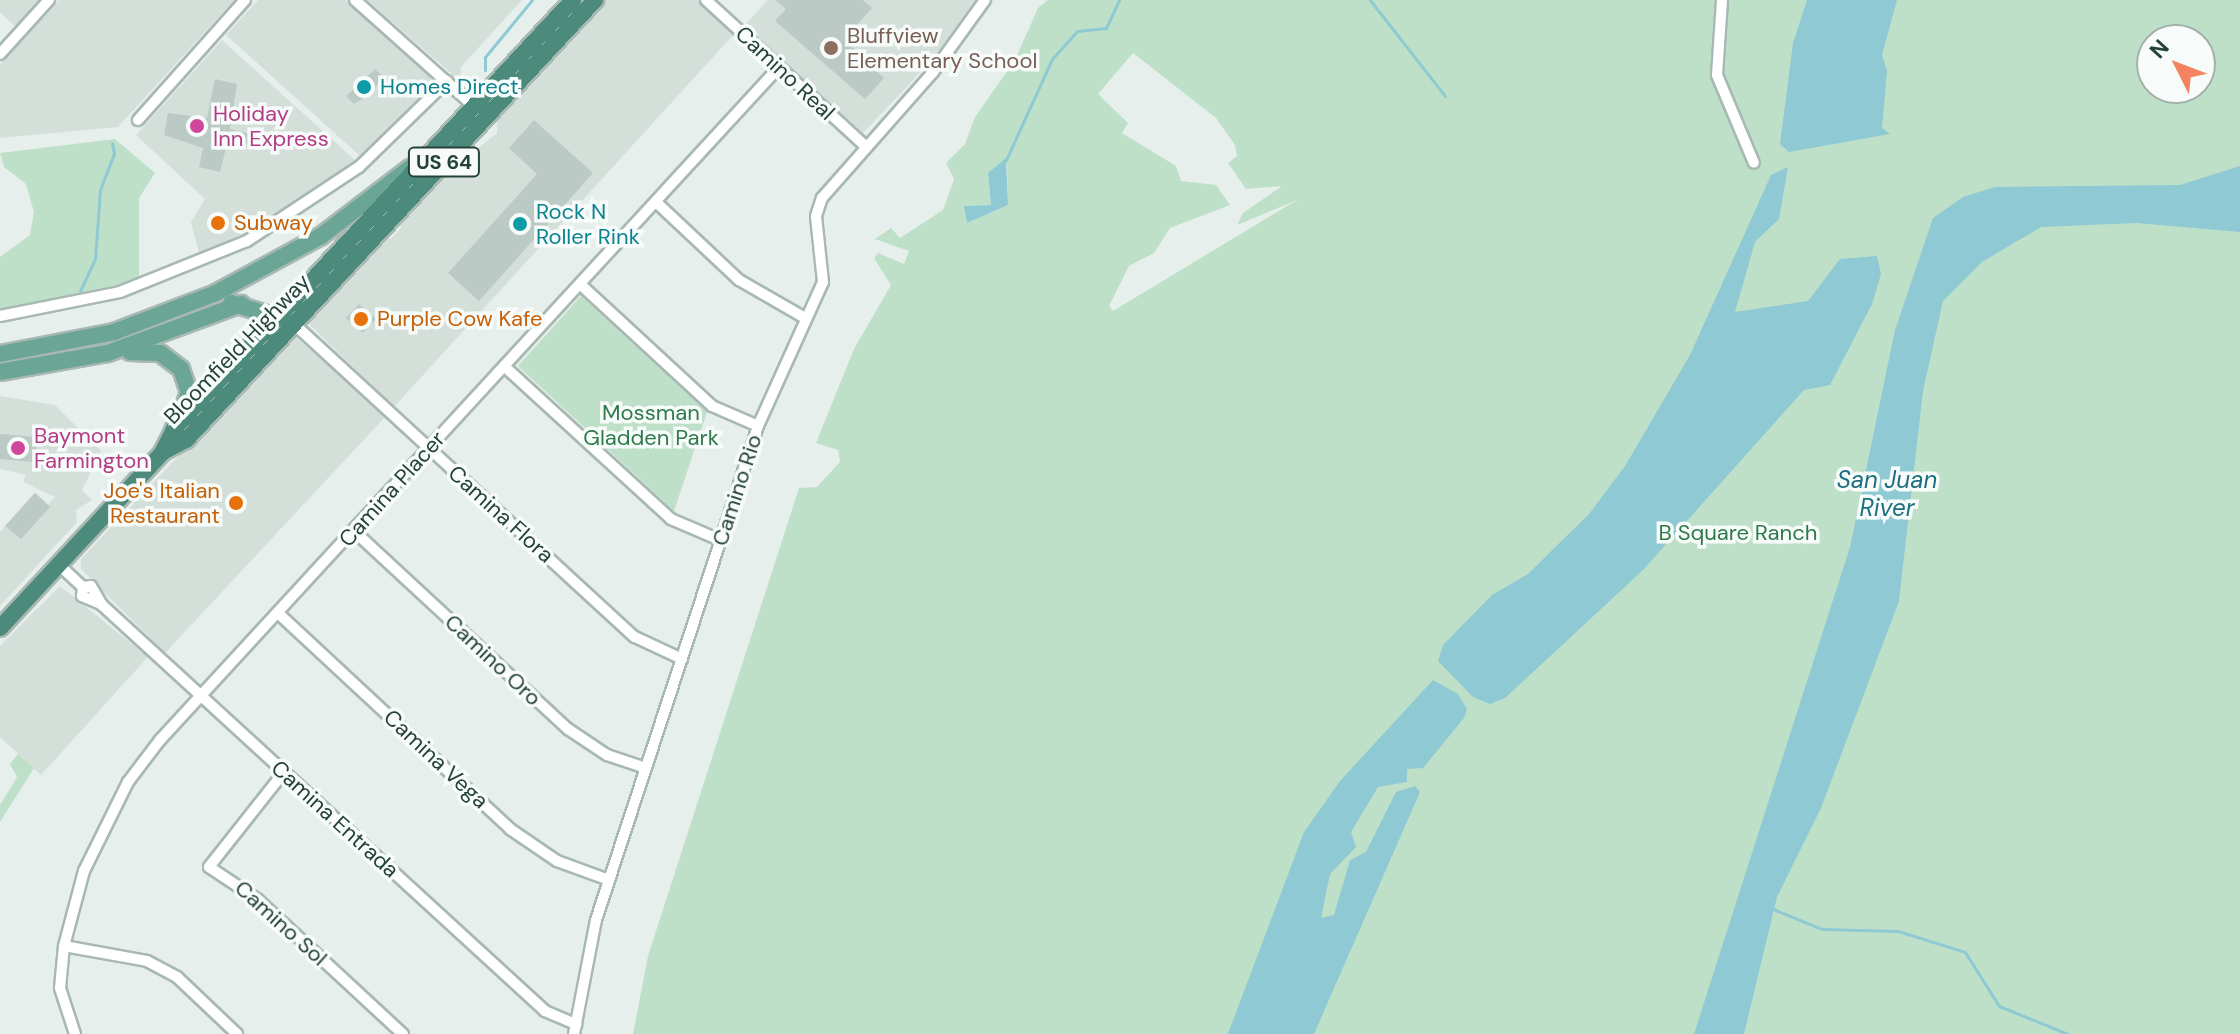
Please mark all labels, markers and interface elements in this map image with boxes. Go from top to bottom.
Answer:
street label: Camino Real [730,20,840,126]
place label: Bluffview Elementary School [847,22,1037,74]
north arrow [2136,24,2216,104]
text: N [2143,33,2175,65]
marker: Bluffview Elementary School [822,39,840,57]
place label: Homes Direct [380,74,519,100]
marker: Homes Direct [355,78,373,96]
place label: Holiday Inn Express [213,100,329,152]
marker: Holiday Inn Express [188,117,206,135]
road number: US 64 [406,146,482,178]
place label: Rock N Roller Rink [536,198,640,250]
place label: Subway [234,210,313,236]
marker: Subway [209,214,227,232]
marker: Rock N Roller Rink [511,215,529,233]
street label: Bloomfield Highway [158,268,316,430]
place label: Purple Cow Kafe [377,306,542,332]
marker: Purple Cow Kafe [352,310,370,328]
park label: Mossman Gladden Park [583,399,719,450]
place label: Baymont Farmington [34,422,149,474]
street label: Camina Placer [333,426,451,552]
street label: Camino Rio [707,431,767,549]
marker: Baymont Farmington [9,439,27,457]
street label: Camina Flora [443,460,559,568]
water label: San Juan River [1837,466,1937,522]
place label: Joe's Italian Restaurant [103,477,220,528]
marker: Joe's Italian Restaurant [227,494,245,512]
park label: B Square Ranch [1659,520,1817,546]
street label: Camino Oro [439,609,547,711]
street label: Camina Vega [378,704,494,814]
street label: Camina Entrada [266,755,404,883]
street label: Camino Sol [229,875,333,971]

